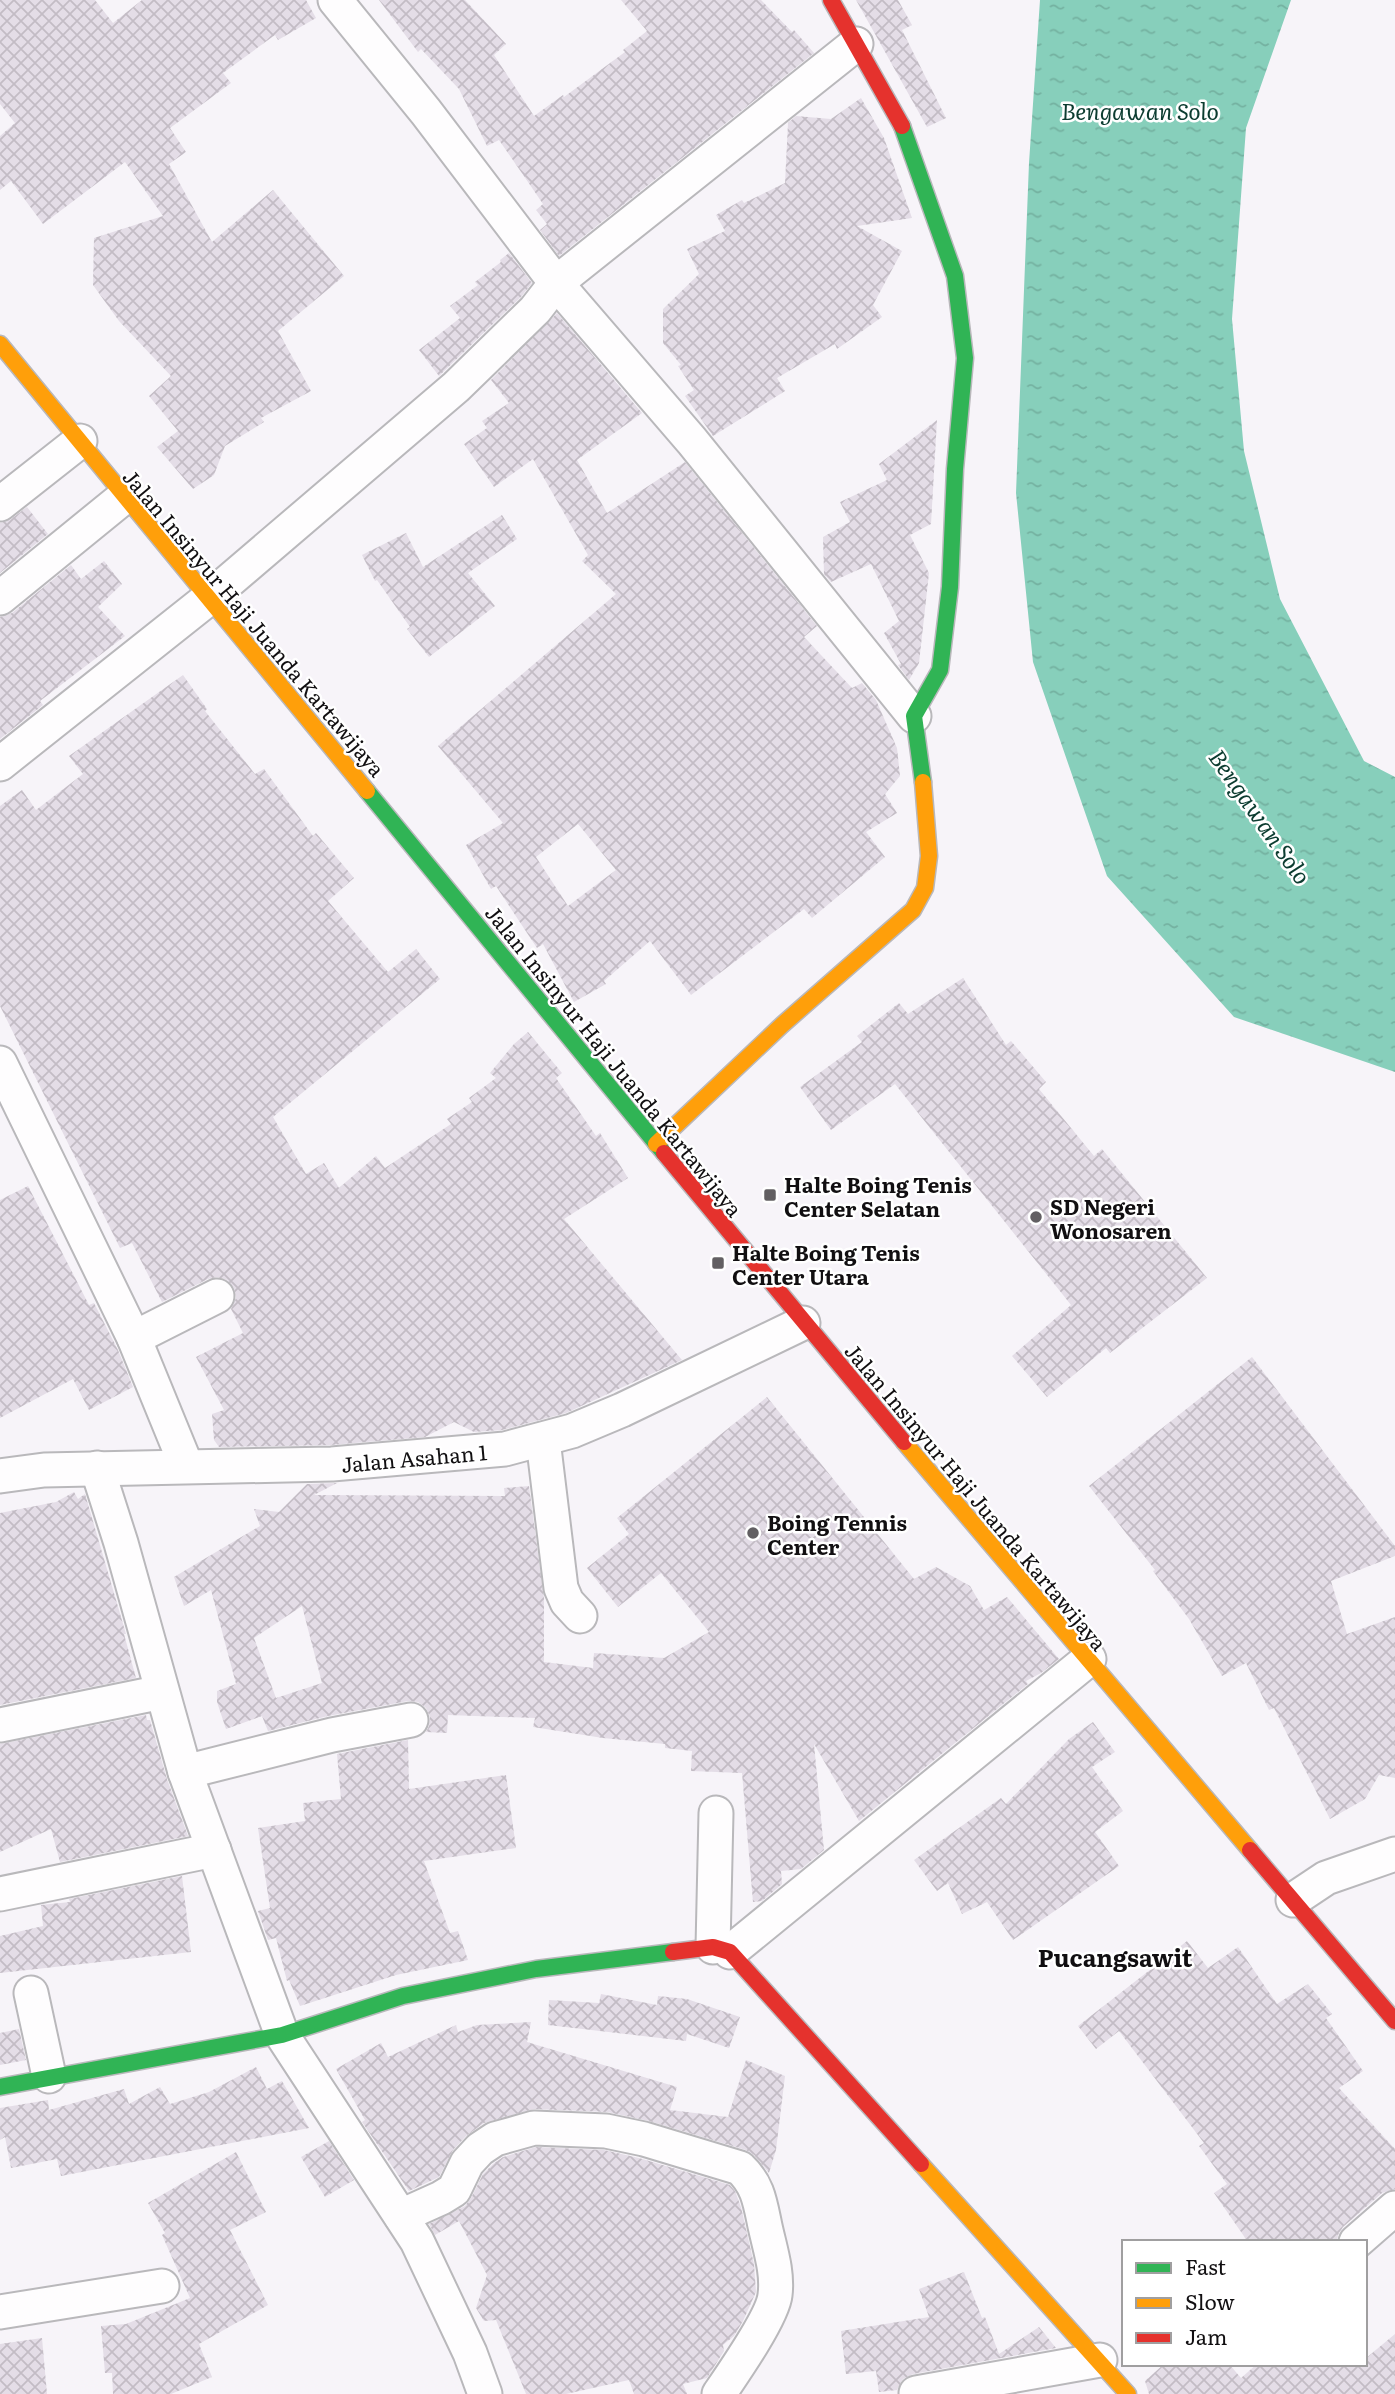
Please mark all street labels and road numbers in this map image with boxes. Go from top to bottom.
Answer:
street label: Jalan Insinyur Haji Juanda Kartawijaya [117,461,394,783]
street label: Jalan Insinyur Haji Juanda Kartawijaya [479,897,751,1223]
street label: Jalan Insinyur Haji Juanda Kartawijaya [839,1335,1116,1657]
street label: Jalan Asahan 1 [340,1435,489,1479]

